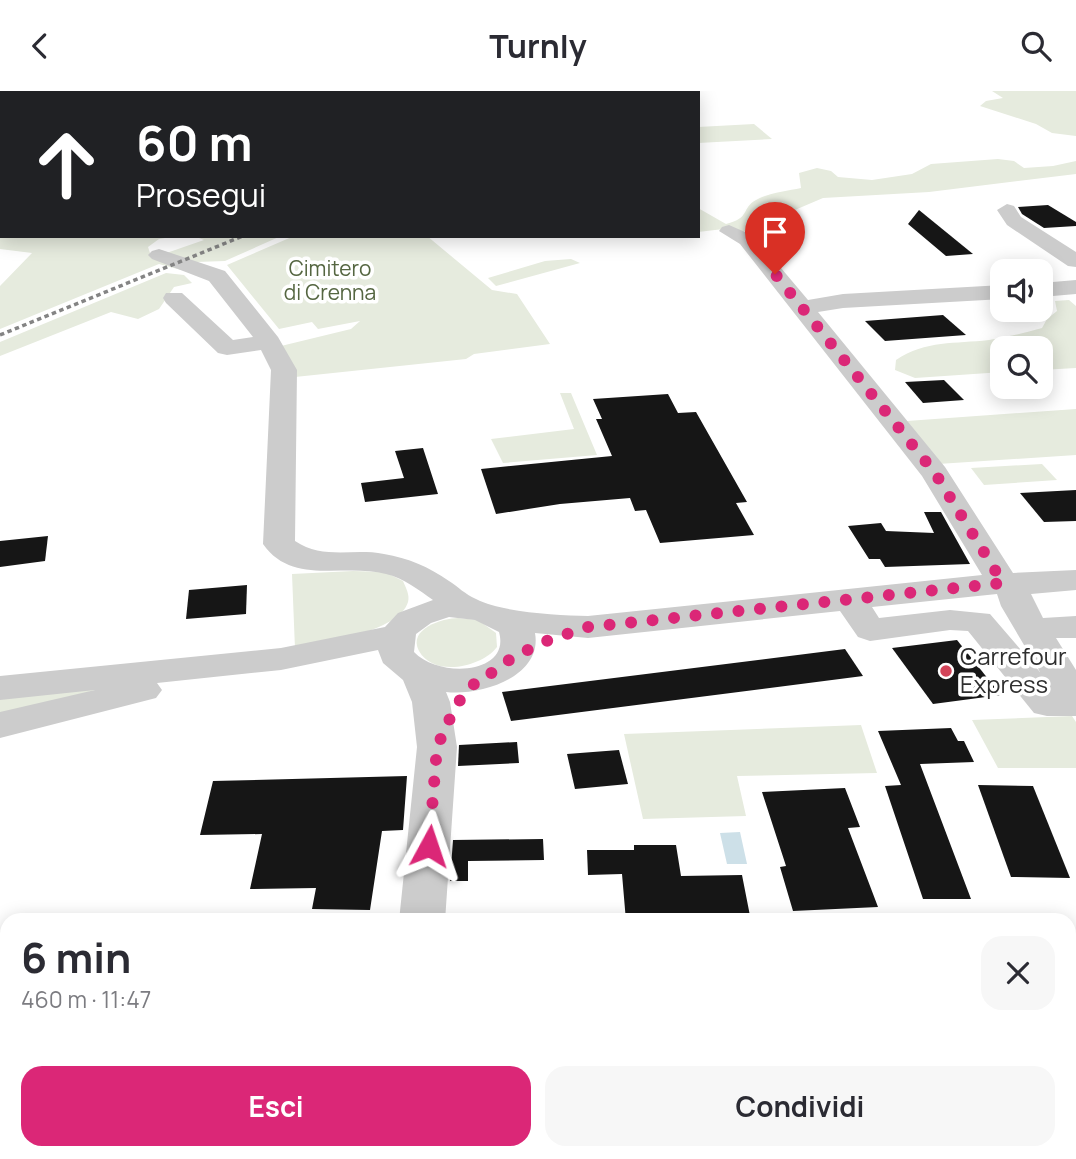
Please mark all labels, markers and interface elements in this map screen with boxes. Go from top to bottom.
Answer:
text: Turnly [489,24,587,68]
icon: back [21,27,59,65]
icon: search [1017,27,1055,65]
text: 60 m [136,109,253,176]
icon: ahead [21,119,112,210]
text: Prosegui [136,173,266,217]
pin [745,202,805,274]
icon: arrive [756,213,794,251]
park label: Cimitero di Crenna [284,254,376,306]
map controls [990,259,1053,399]
button: sound [990,259,1053,322]
button: search [990,336,1053,399]
place label: Carrefour Express [960,639,1067,700]
marker: Carrefour Express [938,663,954,679]
position arrow [392,809,466,883]
text: 6 min [21,928,131,986]
button: close [981,936,1055,1010]
text: 460 m · 11:47 [21,983,151,1015]
button: Esci [21,1066,531,1146]
button: Condividi [545,1066,1055,1146]

